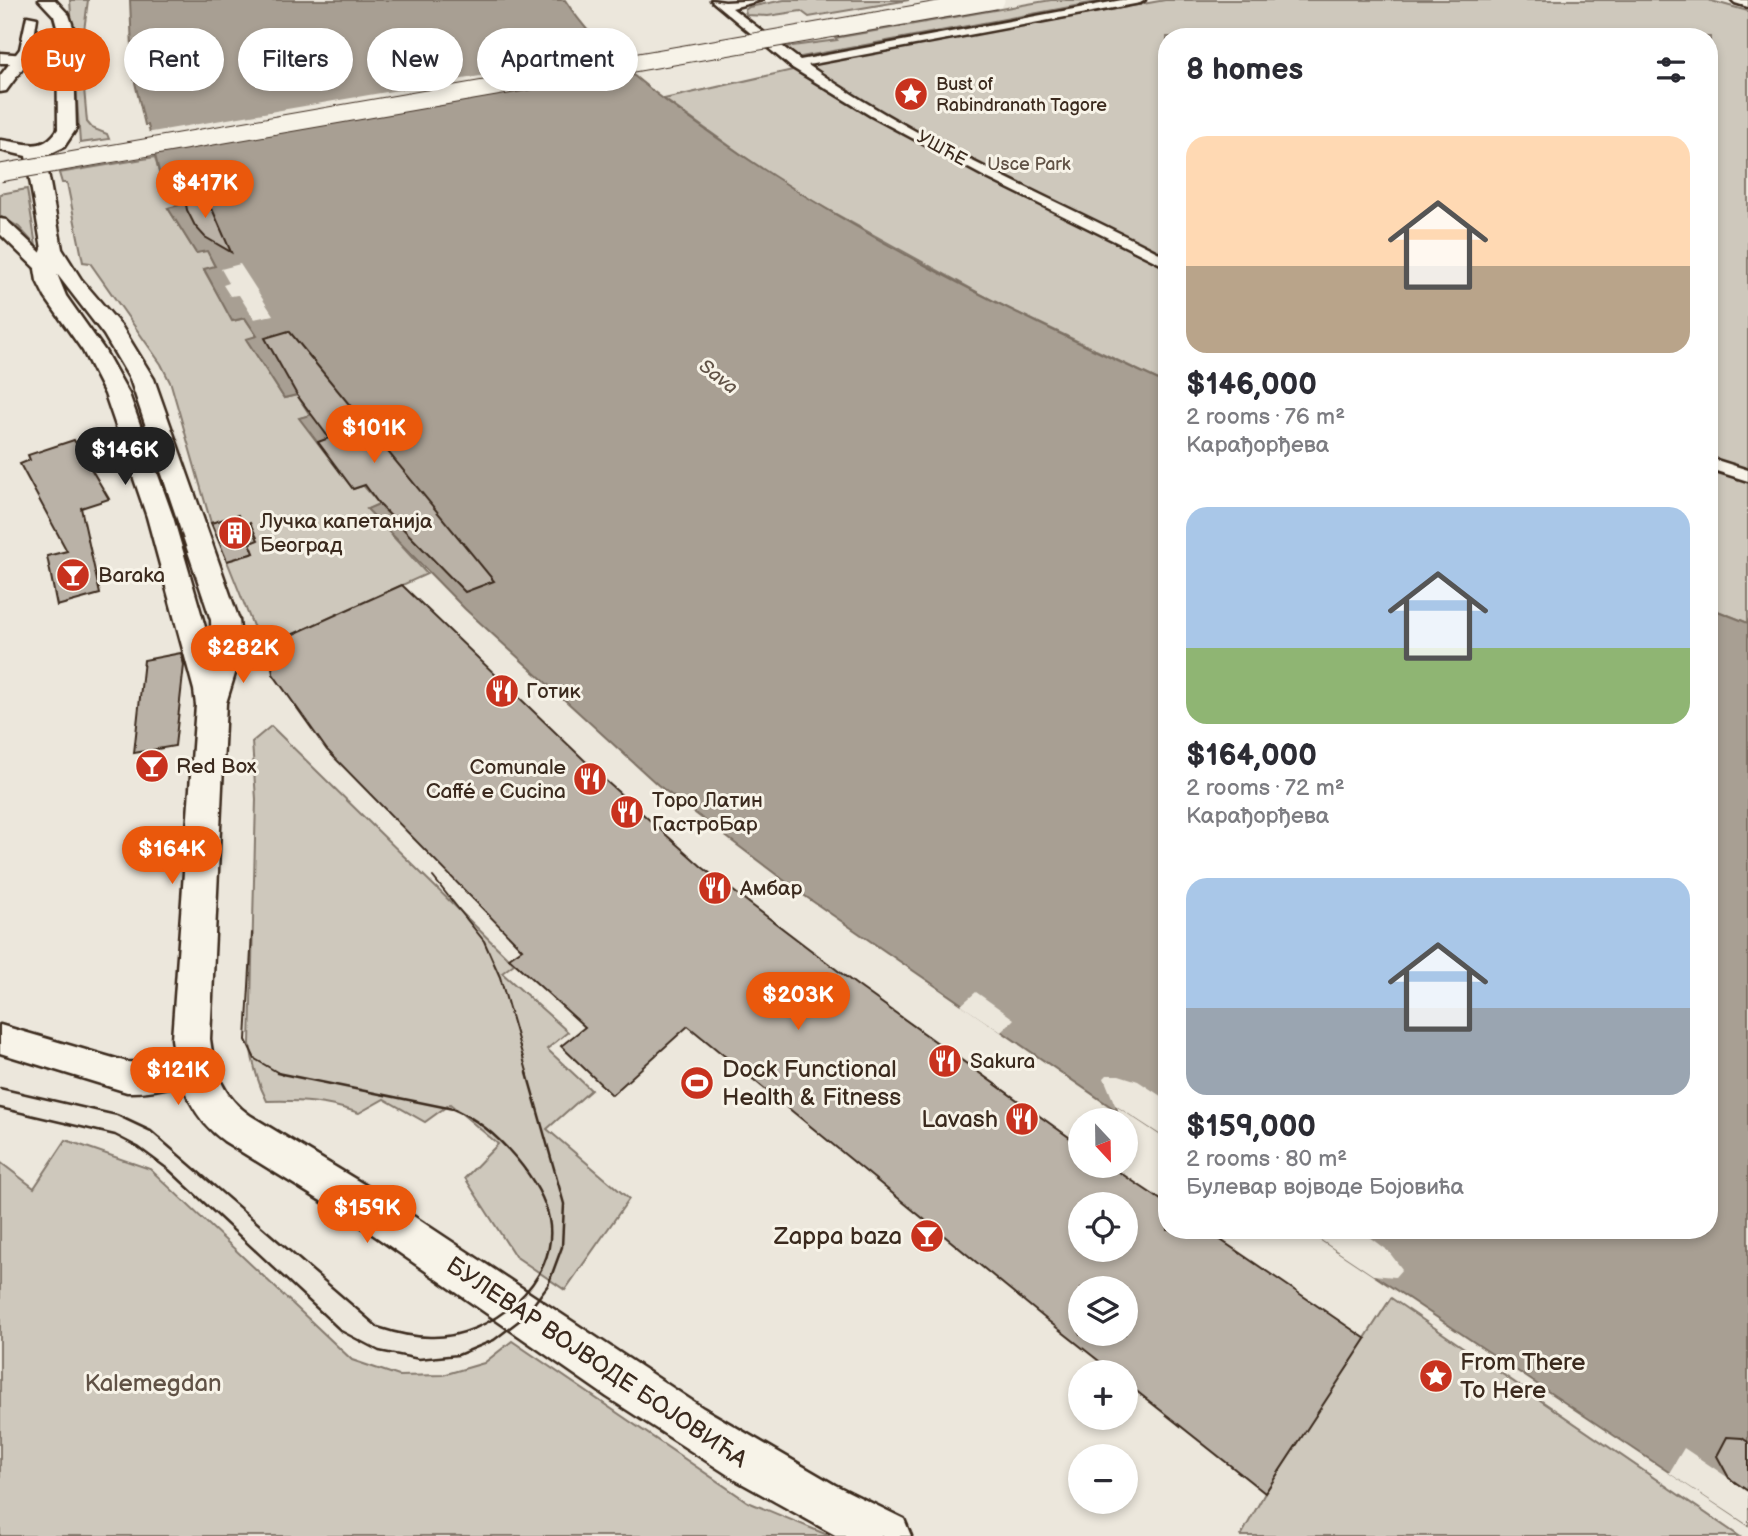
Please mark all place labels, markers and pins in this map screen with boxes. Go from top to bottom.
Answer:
place label: Bust of Rabindranath Tagore [936,74,1107,116]
place icon: Bust of Rabindranath Tagore [892,75,930,113]
pin: $417K [156,160,254,220]
pin: $101K [325,406,423,465]
pin: $146K [76,428,174,487]
place label: Лучка капетанија Београд [259,509,433,558]
building icon: Лучка капетанија Београд [216,514,254,552]
bar icon: Baraka [54,556,92,594]
place label: Baraka [98,563,165,588]
pin: $282K [194,626,292,685]
restaurant icon: Готик [483,672,521,710]
place label: Готик [526,679,581,704]
bar icon: Red Box [133,747,171,785]
place label: Red Box [176,754,257,779]
place label: Comunale Caffé e Cucina [426,755,566,804]
restaurant icon: Comunale Caffé e Cucina [571,760,609,798]
place label: Торо Латин ГастроБар [652,788,763,837]
restaurant icon: Торо Латин ГастроБар [608,793,646,831]
pin: $164K [123,826,221,886]
restaurant icon: Амбар [696,869,734,907]
place label: Амбар [739,876,802,901]
pin: $203K [749,972,847,1032]
restaurant icon: Sakura [926,1042,964,1080]
pin: $121K [129,1048,227,1107]
place label: Sakura [970,1049,1036,1074]
place label: Dock Functional Health & Fitness [722,1055,901,1112]
sports icon: Dock Functional Health & Fitness [678,1064,716,1102]
restaurant icon: Lavash [1003,1100,1041,1138]
place label: Lavash [921,1105,998,1134]
pin: $159K [318,1186,416,1245]
bar icon: Zappa baza [908,1217,946,1255]
place label: Zappa baza [773,1222,902,1251]
place label: From There To Here [1460,1348,1585,1405]
place icon: From There To Here [1417,1357,1455,1395]

